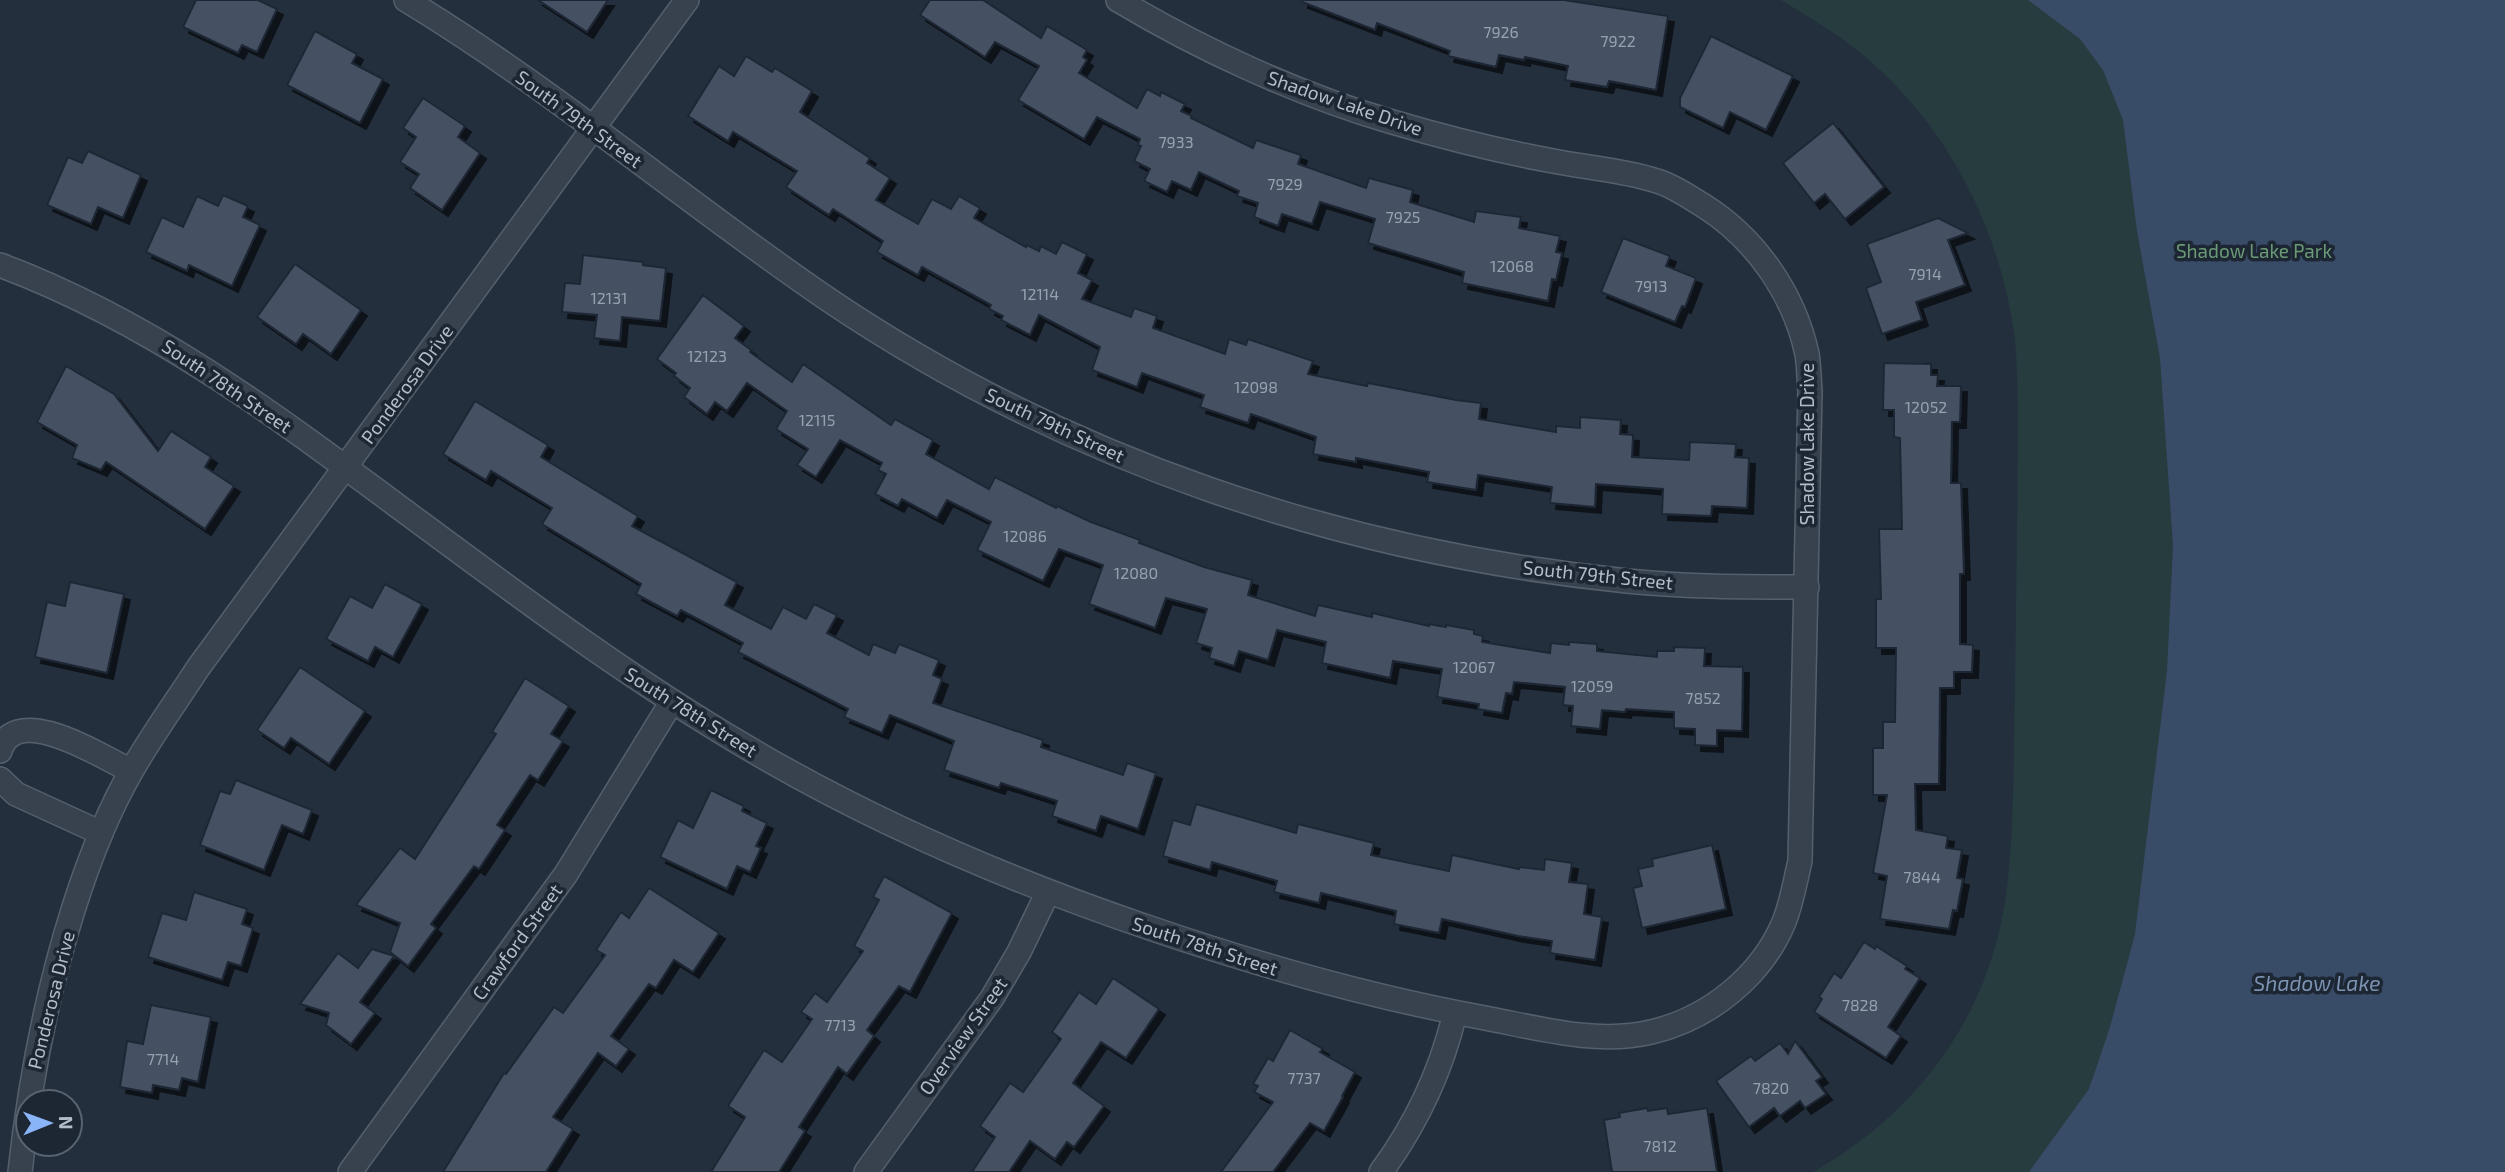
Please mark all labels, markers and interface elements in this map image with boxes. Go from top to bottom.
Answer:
house number: 7926 [1483,22,1519,41]
house number: 7922 [1600,31,1636,50]
street label: South 79th Street [512,65,647,172]
street label: Shadow Lake Drive [1265,65,1426,140]
house number: 7933 [1158,132,1194,151]
house number: 7929 [1267,174,1303,193]
house number: 7925 [1386,207,1420,226]
park label: Shadow Lake Park [2176,239,2332,262]
house number: 12068 [1490,256,1534,275]
house number: 7914 [1908,264,1942,283]
house number: 7913 [1635,276,1667,295]
house number: 12114 [1021,284,1059,303]
house number: 12131 [591,288,628,307]
street label: Ponderosa Drive [356,320,458,448]
street label: South 78th Street [158,334,296,437]
house number: 12123 [687,346,727,365]
street label: Shadow Lake Drive [1795,363,1818,525]
house number: 12098 [1234,377,1278,396]
street label: South 79th Street [982,382,1128,467]
house number: 12052 [1905,397,1947,416]
house number: 12115 [799,410,835,429]
house number: 12086 [1003,526,1047,545]
street label: South 79th Street [1522,555,1674,594]
house number: 12080 [1114,563,1158,582]
house number: 12067 [1453,657,1495,676]
street label: South 78th Street [621,662,762,761]
house number: 12059 [1571,676,1613,695]
house number: 7852 [1685,688,1721,707]
house number: 7844 [1903,867,1941,886]
street label: Crawford Street [467,879,566,1004]
street label: South 78th Street [1130,911,1281,980]
street label: Ponderosa Drive [22,928,79,1071]
water label: Shadow Lake [2253,970,2381,995]
street label: Overview Street [914,973,1012,1099]
house number: 7828 [1842,995,1878,1014]
house number: 7713 [824,1015,856,1034]
house number: 7714 [147,1049,179,1068]
house number: 7737 [1287,1068,1321,1087]
house number: 7820 [1753,1078,1789,1097]
north arrow [14,1088,84,1158]
text: N [55,1116,78,1130]
house number: 7812 [1643,1136,1677,1155]

